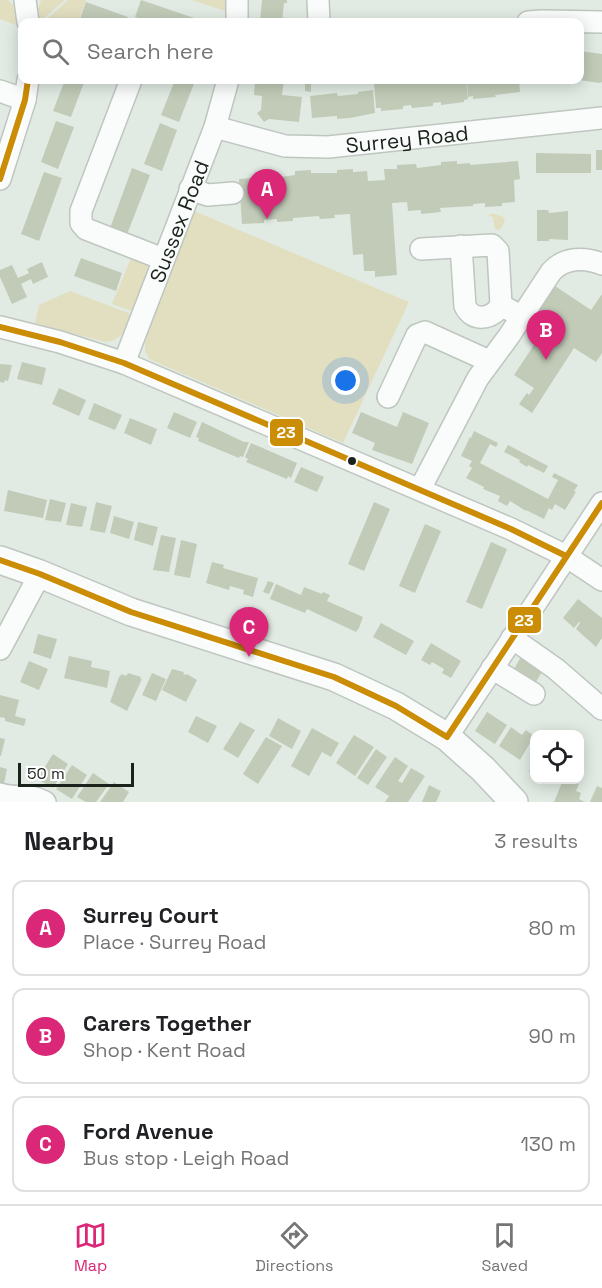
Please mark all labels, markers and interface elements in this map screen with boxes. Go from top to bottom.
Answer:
search box [18,18,584,84]
icon: search [39,35,72,68]
text: Search here [87,37,214,65]
street label: Surrey Road [344,119,470,159]
street label: Sussex Road [143,156,215,286]
pin: A [248,170,286,219]
pin: B [526,310,566,360]
your location [331,366,360,395]
line badge: 23 [269,418,304,447]
text: 23 [276,422,296,443]
unlabelled marker [346,455,358,467]
line badge: 23 [507,606,542,634]
pin: C [230,608,268,657]
text: 23 [514,610,534,631]
map controls [530,730,584,784]
button: locate [530,730,584,784]
scale bar [18,760,134,788]
text: 50 m [27,763,65,784]
text: Nearby [24,824,114,858]
text: 3 results [494,828,578,854]
text: Surrey Court [83,901,219,929]
text: A [39,915,52,941]
text: 80 m [528,915,576,941]
text: Place · Surrey Road [83,929,266,955]
text: Carers Together [83,1009,252,1037]
text: B [39,1023,52,1049]
text: 90 m [529,1023,576,1049]
text: Shop · Kent Road [83,1037,246,1063]
text: Ford Avenue [83,1117,214,1145]
text: C [39,1131,52,1157]
text: 130 m [520,1131,576,1157]
text: Bus stop · Leigh Road [83,1145,289,1171]
tab: Map [74,1219,107,1276]
tab: Directions [255,1219,334,1276]
tab: Saved [481,1219,528,1276]

